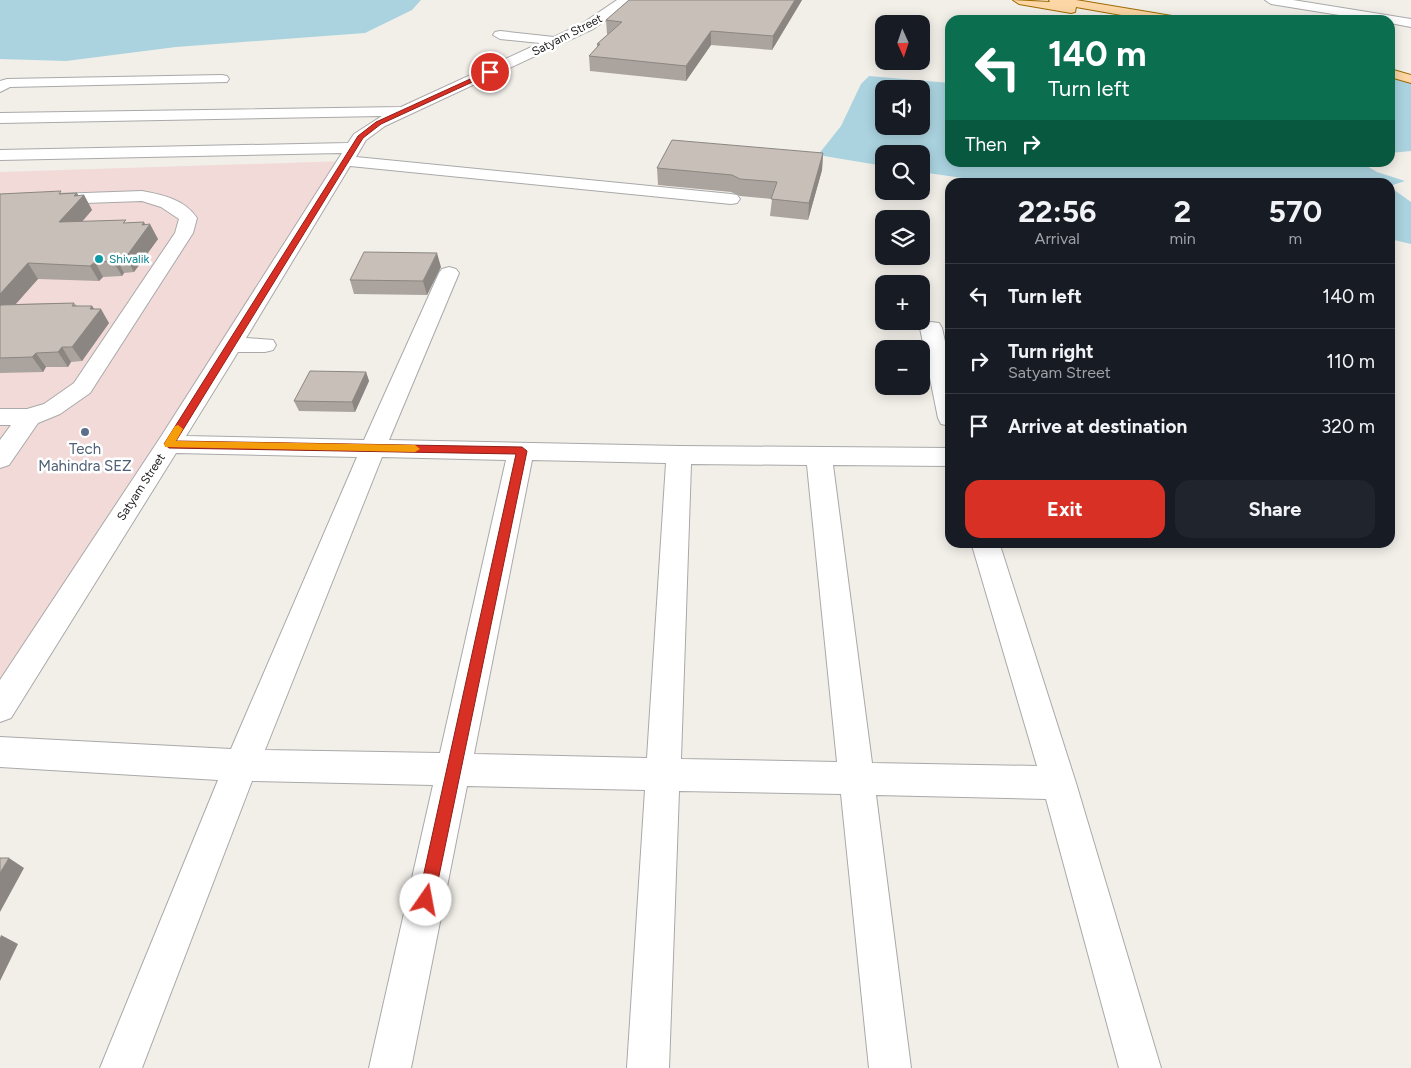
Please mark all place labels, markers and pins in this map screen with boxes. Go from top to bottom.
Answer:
pin [469,51,511,93]
place label: Shivalik [109,252,149,266]
marker: Shivalik [93,253,105,265]
marker: Tech Mahindra SEZ [79,426,91,438]
place label: Tech Mahindra SEZ [38,440,132,475]

